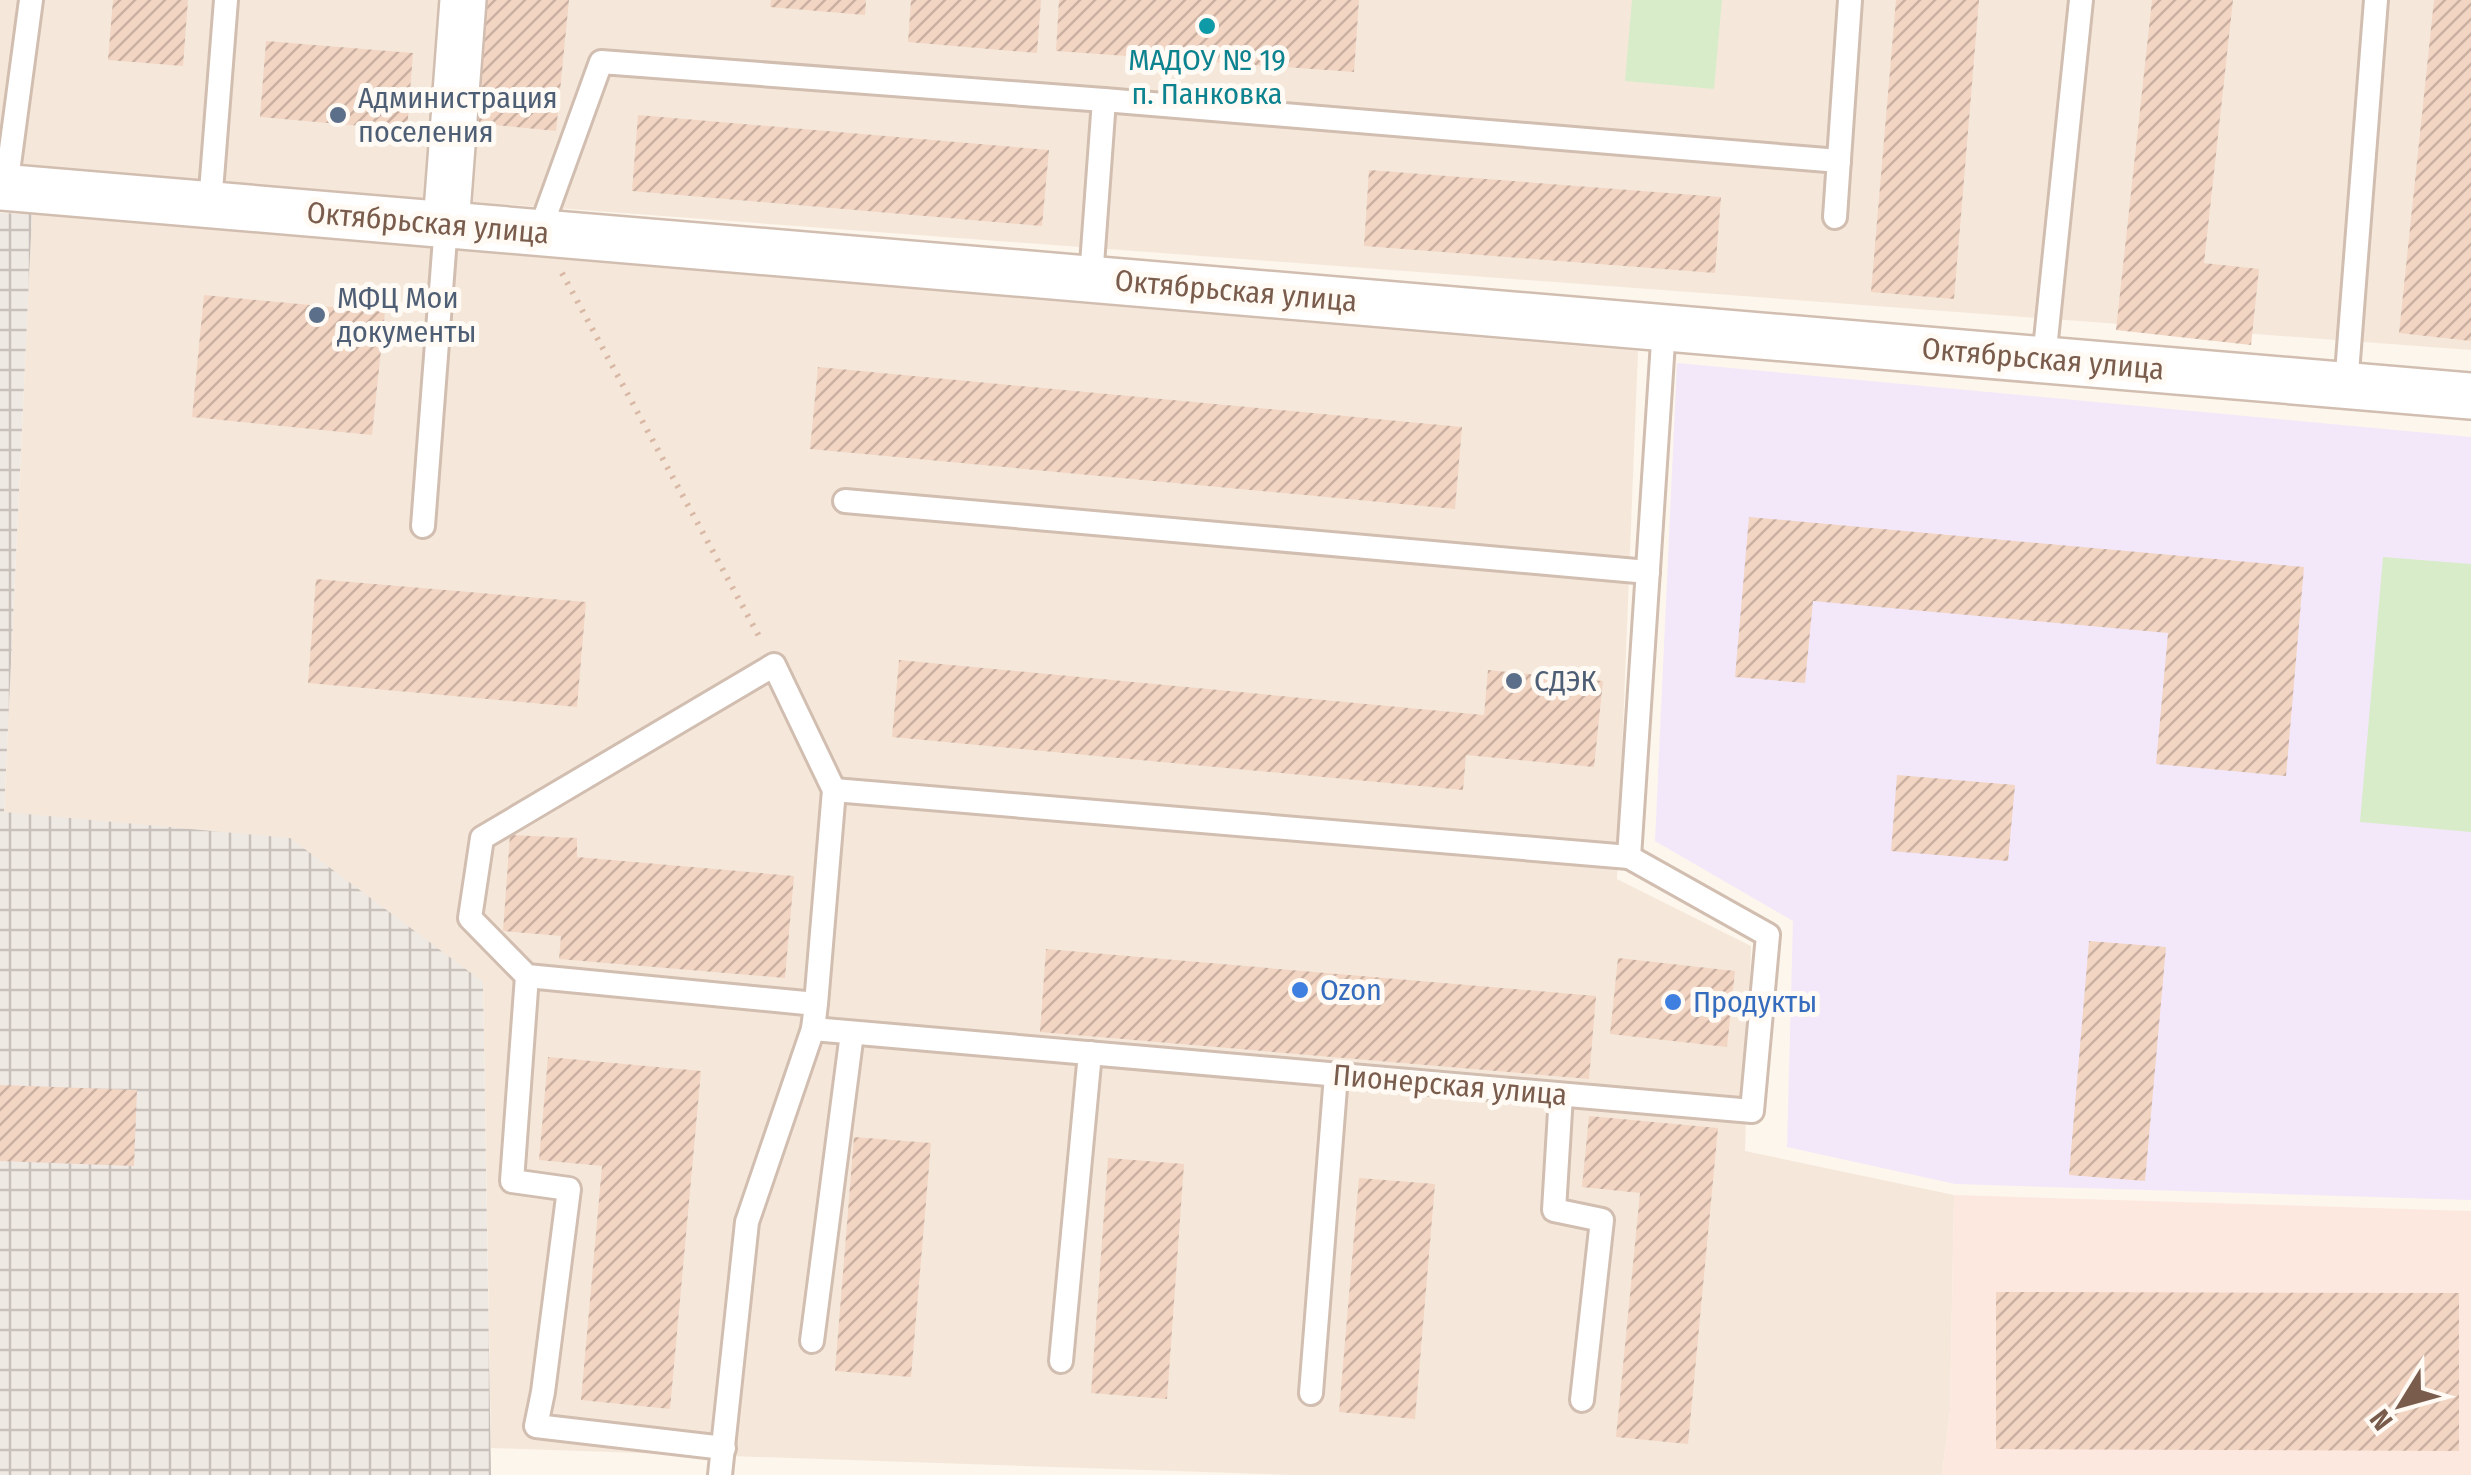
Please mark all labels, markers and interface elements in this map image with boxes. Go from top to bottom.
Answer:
marker: МАДОУ № 19 п. Панковка [1196,15,1218,37]
place label: МАДОУ № 19 п. Панковка [1128,42,1286,112]
place label: Администрация поселения [358,80,558,150]
marker: Администрация поселения [327,104,349,126]
street label: Октябрьская улица [305,194,551,252]
street label: Октябрьская улица [1113,262,1359,320]
place label: МФЦ Мои документы [337,280,476,350]
marker: МФЦ Мои документы [306,304,328,326]
street label: Октябрьская улица [1920,330,2166,388]
place label: СДЭК [1534,663,1596,699]
marker: СДЭК [1503,670,1525,692]
place label: Ozon [1320,972,1382,1008]
marker: Ozon [1289,979,1311,1001]
place label: Продукты [1693,984,1817,1020]
marker: Продукты [1662,991,1684,1013]
street label: Пионерская улица [1331,1057,1569,1113]
north arrow [2351,1355,2451,1455]
text: N [2363,1403,2400,1436]

